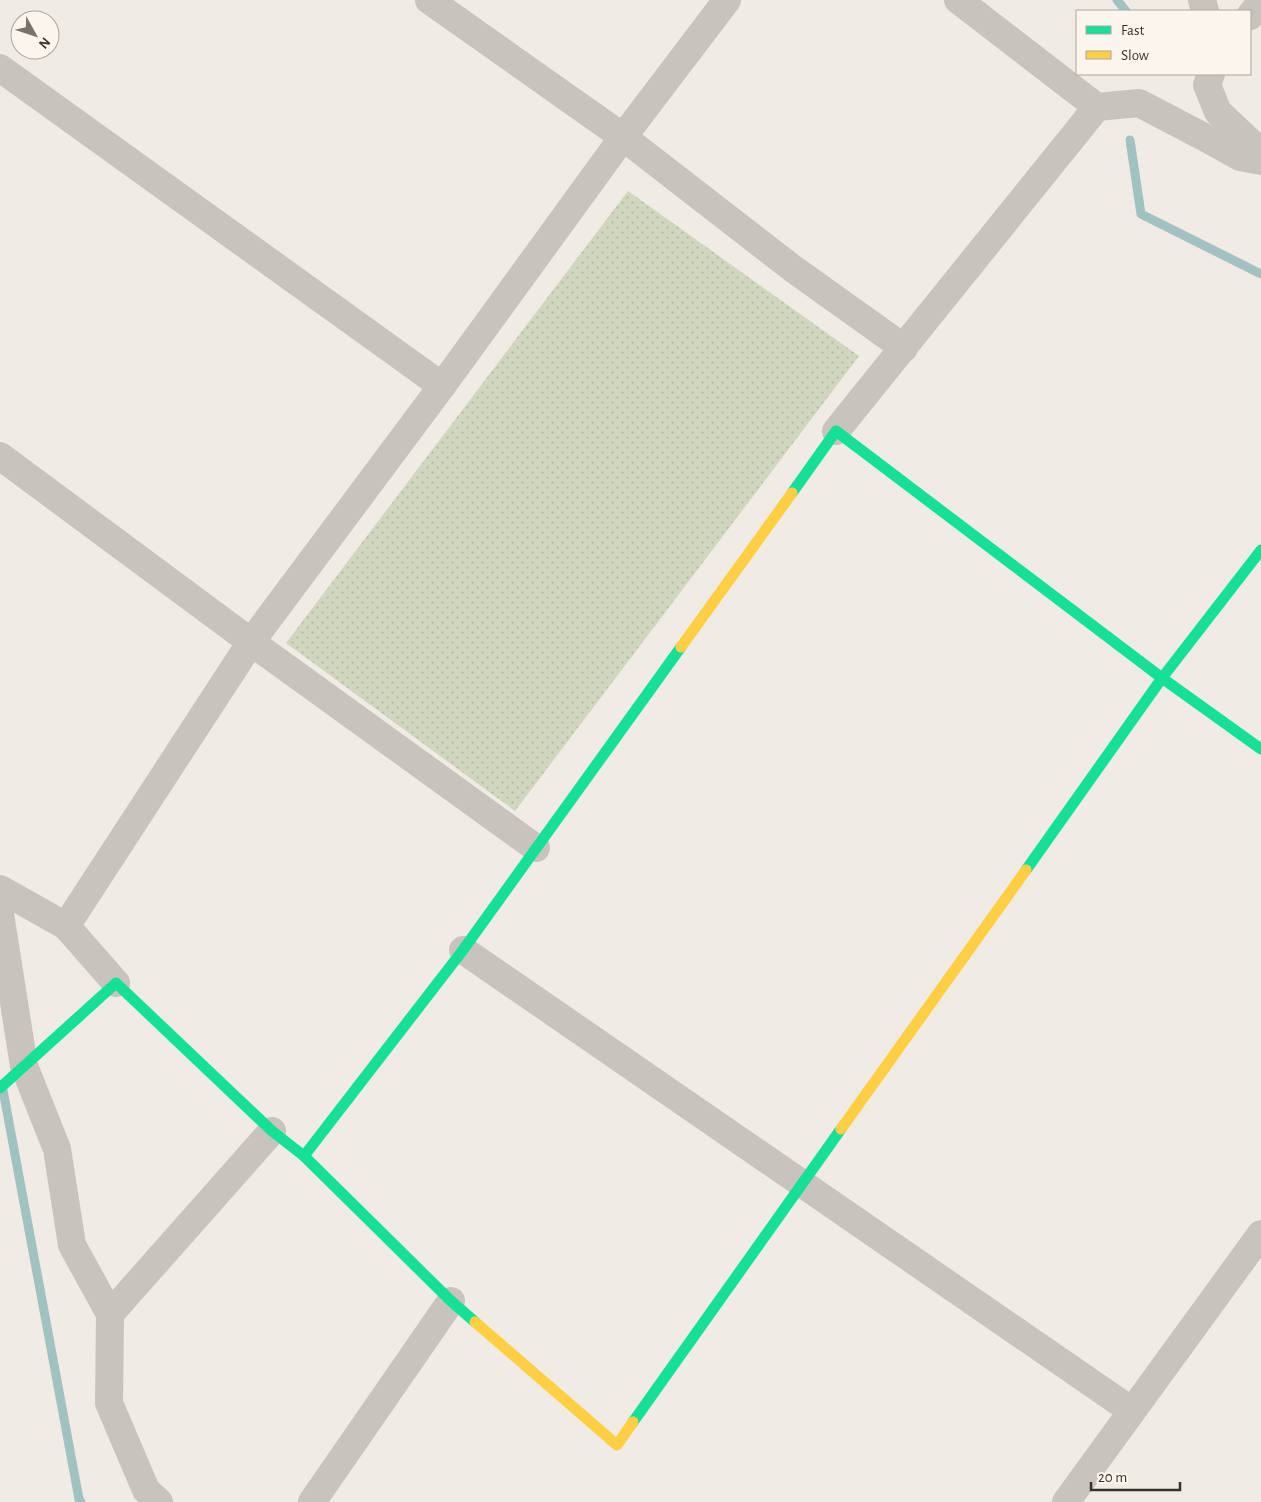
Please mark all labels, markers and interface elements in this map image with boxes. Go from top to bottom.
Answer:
north arrow [10,10,60,60]
legend [1076,10,1251,75]
text: Fast [1121,23,1145,38]
text: N [36,34,53,51]
text: Slow [1121,48,1149,63]
scale bar [1091,1460,1180,1492]
text: 20 m [1098,1470,1127,1485]

